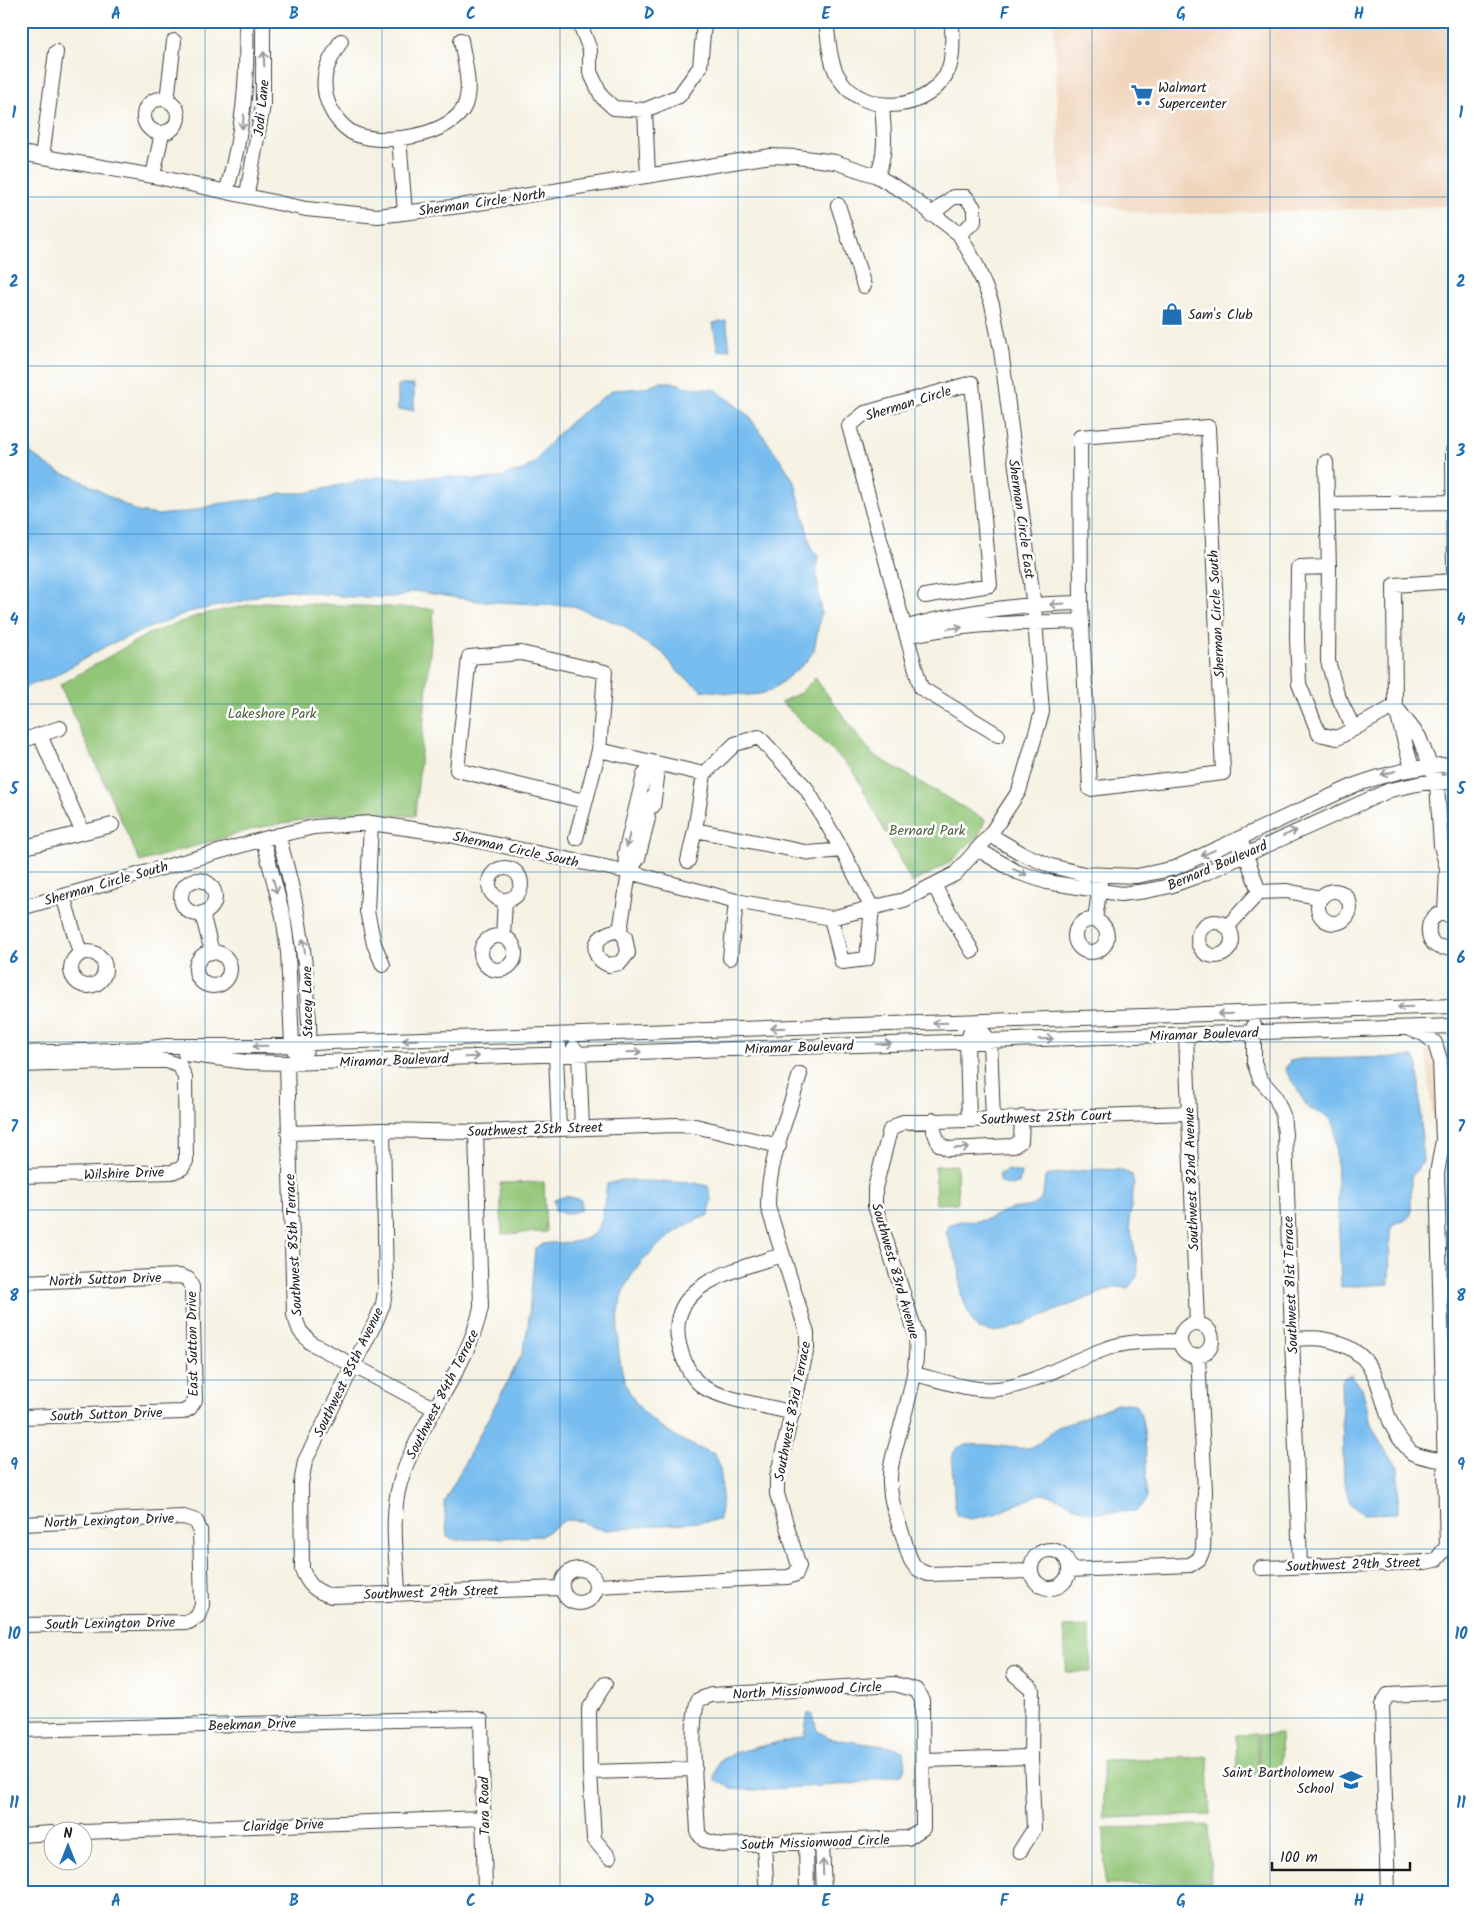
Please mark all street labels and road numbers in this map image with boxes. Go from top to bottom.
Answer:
street label: Jodi Lane [248,78,276,138]
street label: Sherman Circle North [417,183,547,223]
street label: Sherman Circle [863,380,955,427]
street label: Sherman Circle East [1002,458,1040,581]
street label: Sherman Circle South [1203,549,1231,678]
street label: Sherman Circle South [451,826,581,874]
street label: Bernard Boulevard [1164,835,1272,897]
street label: Sherman Circle South [42,856,171,912]
street label: Stacey Lane [296,965,320,1038]
street label: Miramar Boulevard [1149,1022,1260,1048]
street label: Miramar Boulevard [744,1035,855,1061]
street label: Miramar Boulevard [339,1048,450,1074]
street label: Southwest 25th Court [980,1105,1113,1131]
street label: Southwest 82nd Avenue [1178,1106,1206,1251]
street label: Southwest 25th Street [467,1117,604,1143]
street label: Wilshire Drive [84,1162,165,1186]
street label: Southwest 85th Terrace [279,1172,309,1317]
street label: Southwest 83rd Avenue [865,1200,925,1343]
street label: Southwest 81st Terrace [1278,1215,1304,1354]
street label: North Sutton Drive [48,1267,162,1293]
street label: East Sutton Drive [181,1290,205,1397]
street label: Southwest 85th Avenue [308,1303,390,1441]
street label: Southwest 84th Terrace [401,1325,485,1463]
street label: Southwest 83rd Terrace [769,1339,817,1483]
street label: South Sutton Drive [49,1402,163,1428]
street label: North Lexington Drive [43,1508,175,1534]
street label: Southwest 29th Street [1285,1552,1422,1578]
street label: Southwest 29th Street [363,1580,500,1606]
street label: South Lexington Drive [45,1612,176,1636]
street label: North Missionwood Circle [732,1676,883,1706]
street label: Beekman Drive [208,1712,297,1738]
street label: Tara Road [473,1775,497,1836]
street label: Claridge Drive [242,1814,325,1838]
street label: South Missionwood Circle [740,1829,891,1857]

